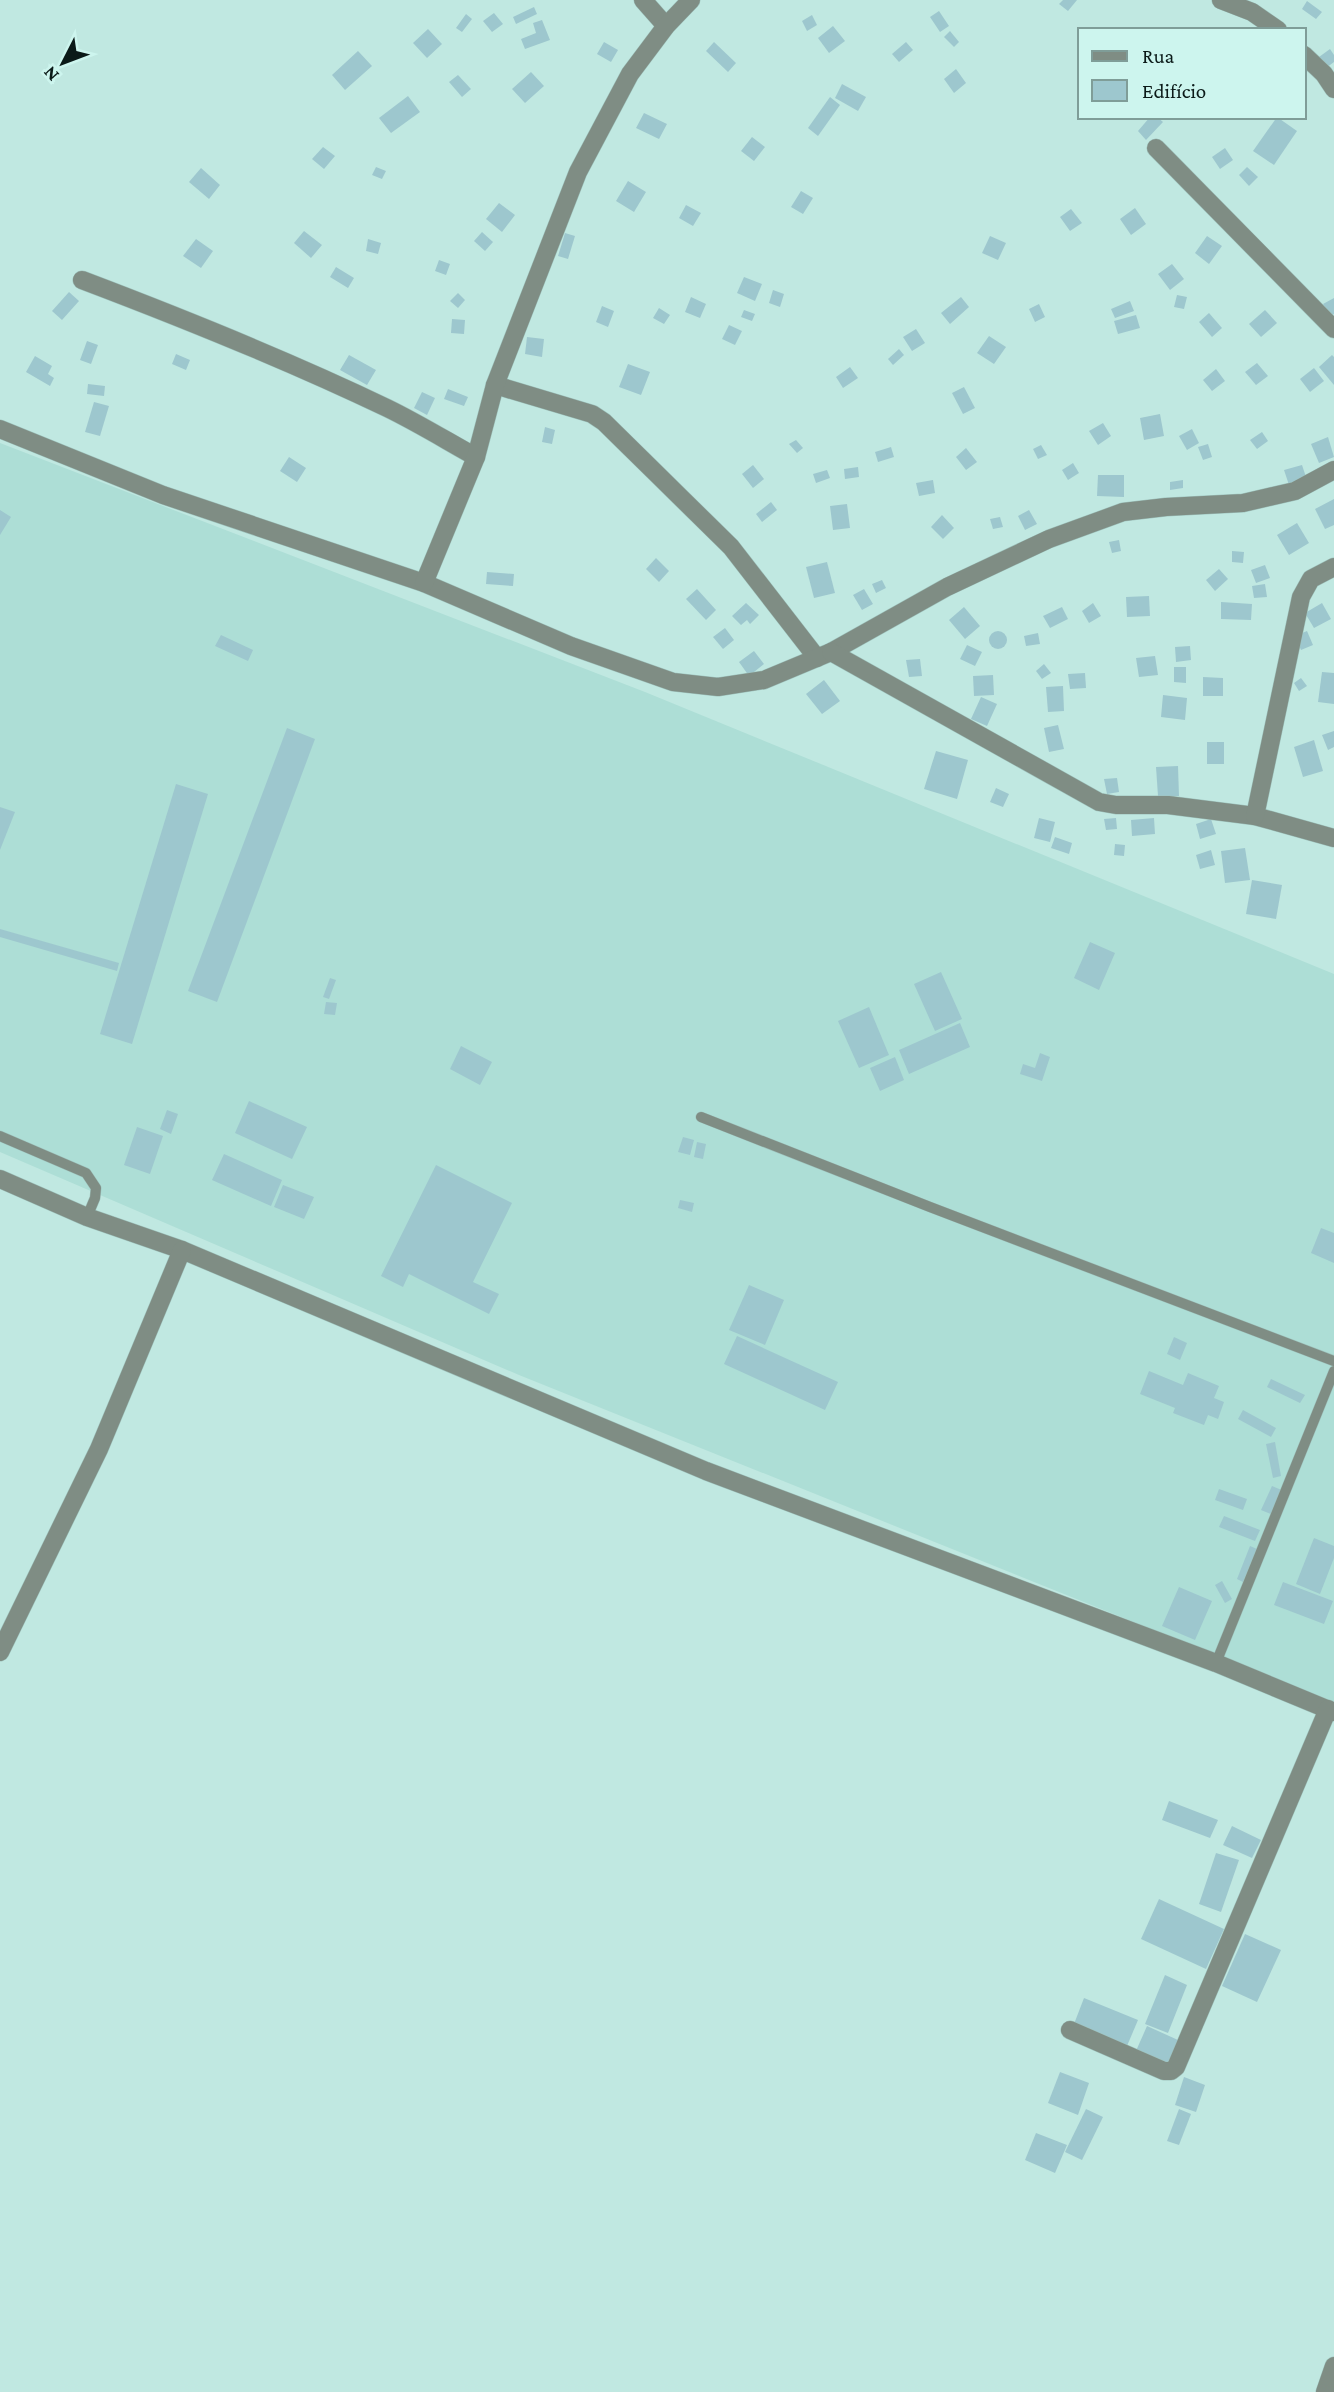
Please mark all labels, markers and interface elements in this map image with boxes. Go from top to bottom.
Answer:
north arrow [28,28,98,98]
legend [1078,28,1306,119]
text: Rua [1142,44,1175,68]
text: N [39,62,63,86]
text: Edifício [1142,79,1206,103]

